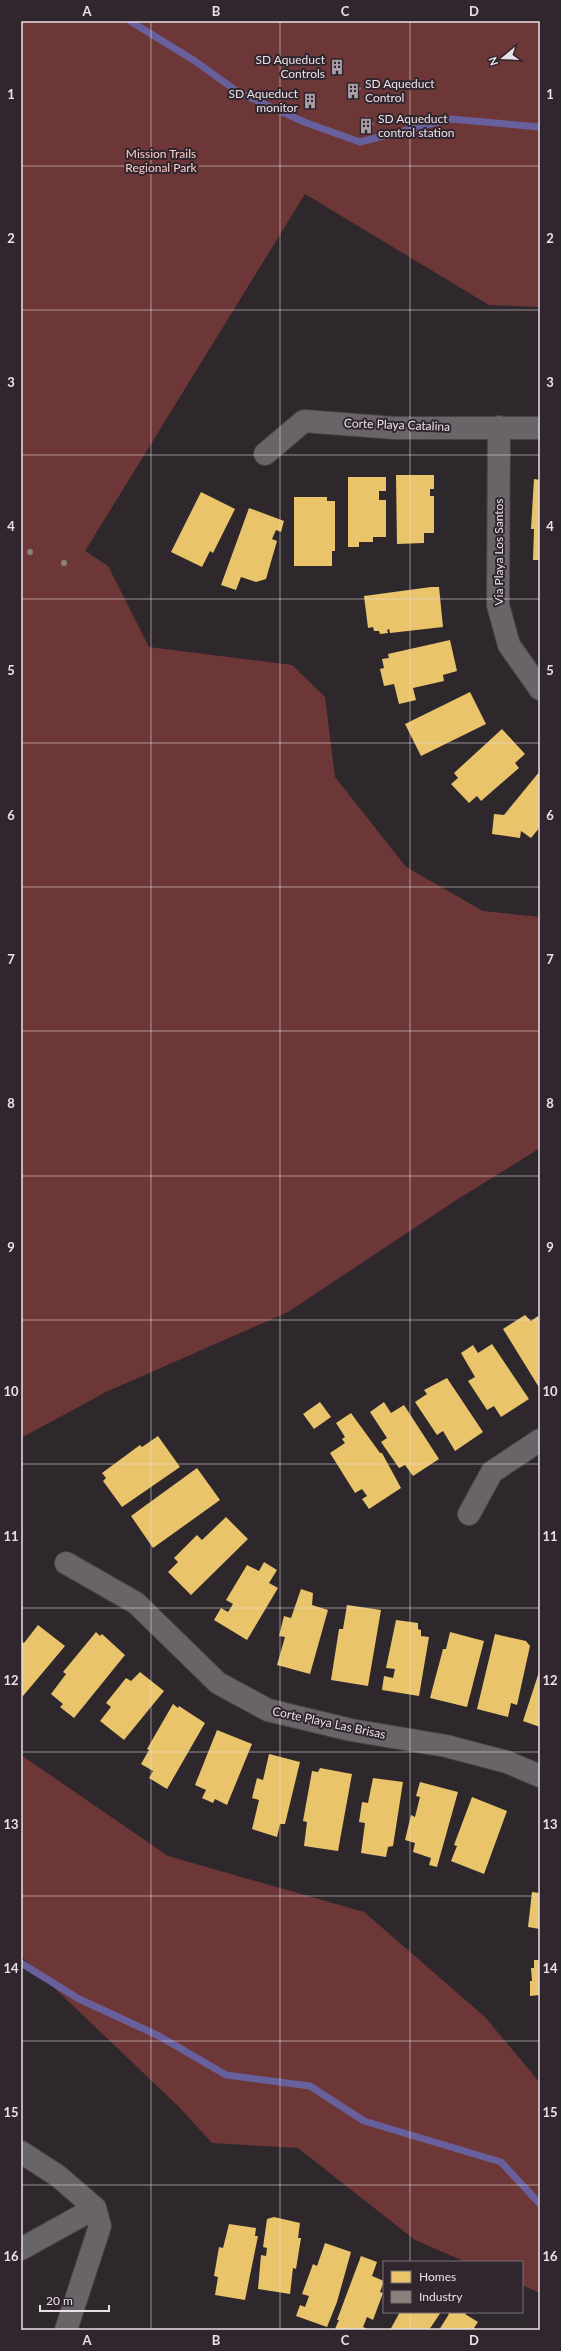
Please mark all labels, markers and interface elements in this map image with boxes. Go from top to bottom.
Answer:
text: A [81,3,92,19]
text: B [212,3,221,19]
text: C [341,3,350,19]
text: D [469,3,479,19]
north arrow [483,38,523,78]
place label: SD Aqueduct Controls [256,52,326,81]
text: N [486,55,501,67]
building icon: SD Aqueduct Controls [328,58,346,76]
place label: SD Aqueduct Control [365,76,435,105]
building icon: SD Aqueduct Control [344,82,362,100]
text: 1 [7,86,15,102]
place label: SD Aqueduct monitor [229,86,299,115]
text: 1 [546,86,554,102]
building icon: SD Aqueduct monitor [301,92,319,110]
place label: SD Aqueduct control station [378,111,454,140]
building icon: SD Aqueduct control station [357,117,375,135]
park label: Mission Trails Regional Park [125,146,198,175]
text: 2 [7,230,15,246]
text: 2 [546,230,554,246]
text: 3 [7,374,15,390]
text: 3 [546,374,554,390]
street label: Corte Playa Catalina [344,415,450,434]
street label: Via Playa Los Santos [491,498,506,606]
text: 4 [7,518,15,534]
text: 4 [546,518,554,534]
text: 5 [7,662,15,678]
text: 5 [546,662,554,678]
text: 6 [7,807,15,823]
text: 6 [546,807,554,823]
text: 7 [7,951,15,967]
text: 7 [546,951,554,967]
text: 8 [7,1095,15,1111]
text: 8 [546,1095,554,1111]
text: 9 [7,1239,15,1255]
text: 9 [546,1239,554,1255]
text: 10 [3,1383,19,1399]
text: 10 [542,1383,558,1399]
text: 11 [3,1528,19,1544]
text: 11 [542,1528,558,1544]
text: 12 [3,1672,19,1688]
text: 12 [542,1672,558,1688]
street label: Corte Playa Las Brisas [271,1703,387,1742]
text: 13 [3,1816,19,1832]
text: 13 [542,1816,558,1832]
text: 14 [3,1960,19,1976]
text: 14 [542,1960,558,1976]
text: 15 [3,2104,19,2120]
text: 15 [542,2104,558,2120]
text: 16 [3,2248,19,2264]
text: 16 [542,2248,558,2264]
legend [383,2261,523,2313]
text: Homes [419,2269,456,2284]
scale bar [40,2287,109,2313]
text: Industry [419,2289,463,2304]
text: 20 m [46,2293,73,2308]
text: A [81,2332,92,2348]
text: B [212,2332,221,2348]
text: C [341,2332,350,2348]
text: D [469,2332,479,2348]

